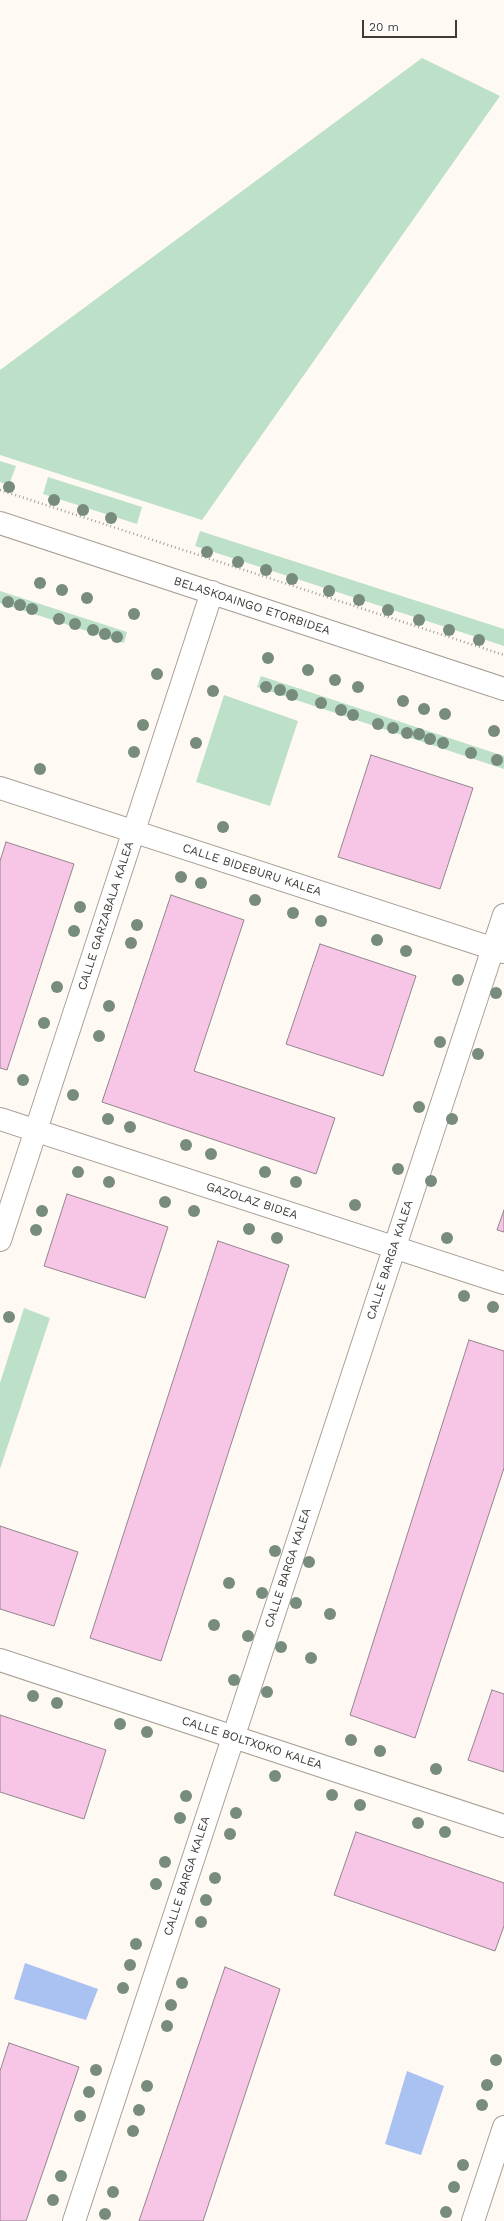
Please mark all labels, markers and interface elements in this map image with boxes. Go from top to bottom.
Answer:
scale bar [364,12,459,38]
text: 20 m [369,20,399,34]
street label: BELASKOAINGO ETORBIDEA [172,574,332,638]
street label: CALLE GARZABALA KALEA [75,840,137,992]
street label: CALLE BIDEBURU KALEA [181,841,323,899]
street label: GAZOLAZ BIDEA [204,1179,300,1223]
street label: CALLE BARGA KALEA [364,1198,416,1322]
street label: CALLE BARGA KALEA [262,1506,314,1630]
street label: CALLE BOLTXOKO KALEA [180,1713,324,1773]
street label: CALLE BARGA KALEA [161,1814,213,1938]

